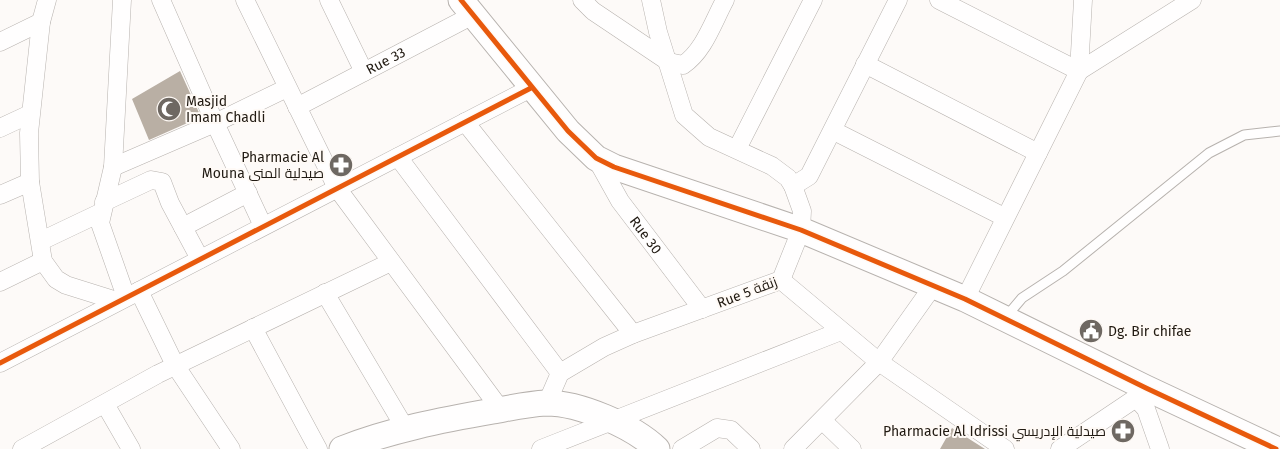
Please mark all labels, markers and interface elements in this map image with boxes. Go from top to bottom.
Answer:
street label: Rue 33 [363,44,408,78]
place label: Masjid Imam Chadli [186,93,265,126]
mosque icon: Masjid Imam Chadli [156,96,182,122]
place label: Pharmacie Al Mouna صيدلية المنى [202,149,324,182]
pharmacy icon: Pharmacie Al Mouna صيدلية المنى [328,152,354,178]
street label: Rue 30 [626,213,665,258]
street label: Rue 5 زنقة [715,273,780,312]
public building icon: Dg. Bir chifae [1078,318,1104,344]
place label: Dg. Bir chifae [1108,323,1191,340]
pharmacy icon: Pharmacie Al Idrissi صيدلية الإدريسي [1110,418,1136,444]
place label: Pharmacie Al Idrissi صيدلية الإدريسي [883,423,1106,442]

